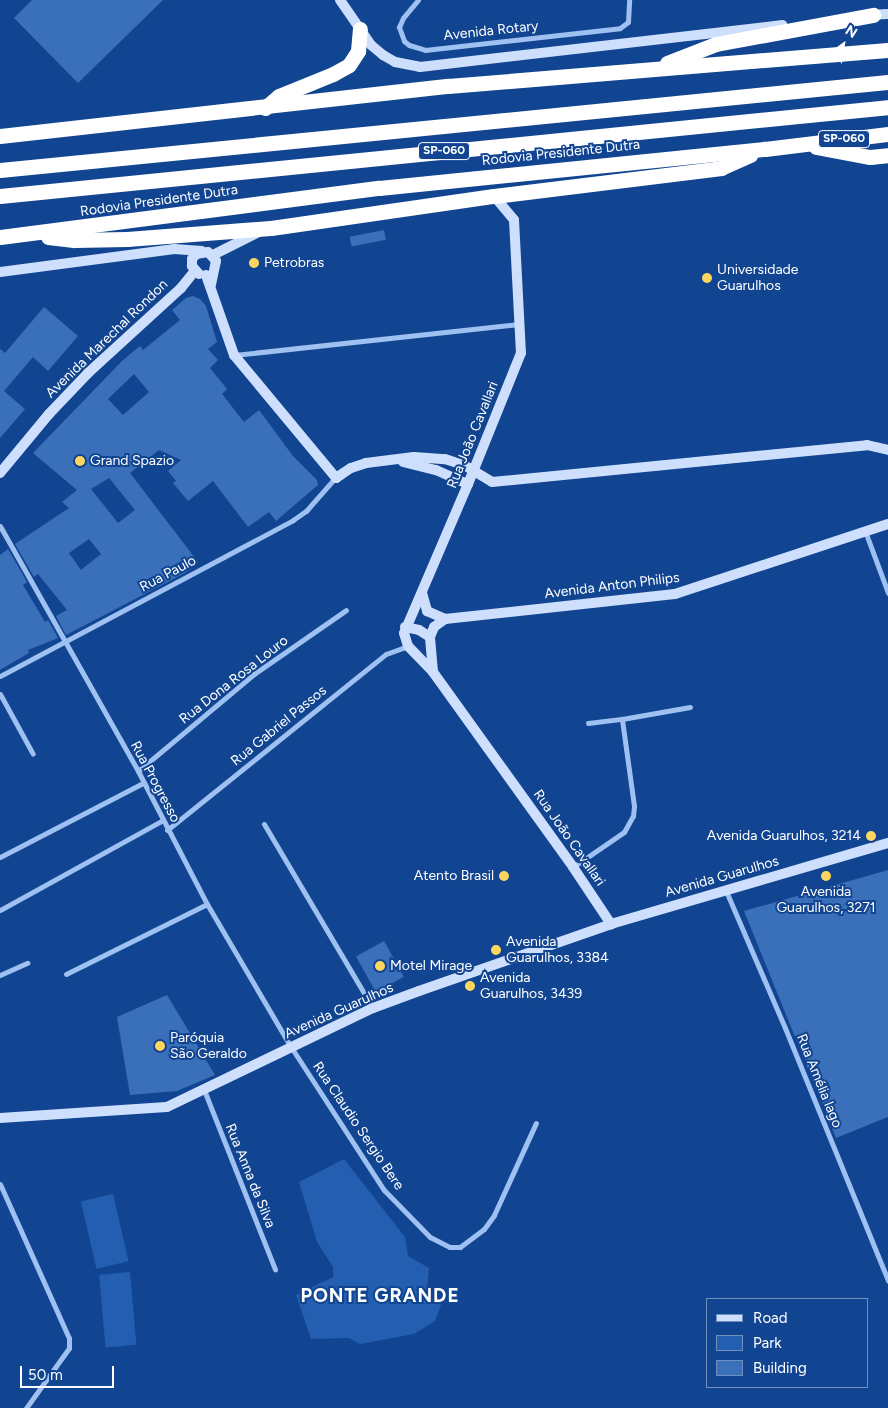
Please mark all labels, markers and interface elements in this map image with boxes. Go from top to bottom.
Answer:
street label: Avenida Rotary [443,18,539,44]
north arrow [818,20,868,70]
text: N [842,22,860,42]
road number: SP-060 [818,130,870,148]
street label: Rodovia Presidente Dutra [481,136,641,170]
road number: SP-060 [418,142,470,160]
street label: Rodovia Presidente Dutra [79,182,239,220]
place label: Petrobras [264,255,324,271]
marker: Petrobras [248,257,260,269]
place label: Universidade Guarulhos [717,262,798,294]
marker: Universidade Guarulhos [701,272,713,284]
street label: Avenida Marechal Rondon [42,276,172,402]
street label: Rua João Cavallari [444,379,502,491]
place label: Grand Spazio [90,453,174,469]
marker: Grand Spazio [74,455,86,467]
street label: Rua Paulo [137,552,199,596]
street label: Avenida Anton Philips [543,569,681,603]
street label: Rua Dona Rosa Louro [176,632,292,728]
street label: Rua Gabriel Passos [228,682,330,770]
street label: Rua Progresso [126,738,184,826]
street label: Rua João Cavallari [529,787,609,889]
place label: Avenida Guarulhos, 3214 [707,828,861,844]
marker: Avenida Guarulhos, 3214 [865,830,877,842]
street label: Avenida Guarulhos [663,853,781,901]
place label: Atento Brasil [414,868,494,884]
marker: Atento Brasil [498,870,510,882]
marker: Avenida Guarulhos, 3271 [820,870,832,882]
place label: Avenida Guarulhos, 3271 [776,884,876,916]
place label: Avenida Guarulhos, 3384 [506,934,609,966]
marker: Avenida Guarulhos, 3384 [490,944,502,956]
place label: Motel Mirage [390,958,472,974]
marker: Motel Mirage [374,960,386,972]
place label: Avenida Guarulhos, 3439 [480,970,582,1002]
street label: Avenida Guarulhos [282,979,396,1043]
marker: Avenida Guarulhos, 3439 [464,980,476,992]
place label: Paróquia São Geraldo [170,1030,247,1062]
street label: Rua Amélia lago [793,1032,845,1130]
marker: Paróquia São Geraldo [154,1040,166,1052]
street label: Rua Claudio Sergio Bere [309,1059,407,1193]
street label: Rua Anna da Silva [221,1121,279,1231]
district label: PONTE GRANDE [299,1285,461,1307]
legend [706,1298,868,1388]
text: Road [753,1309,788,1327]
text: Park [753,1334,782,1352]
scale bar [22,1356,116,1388]
text: Building [753,1359,807,1377]
text: 50 m [28,1366,63,1384]

